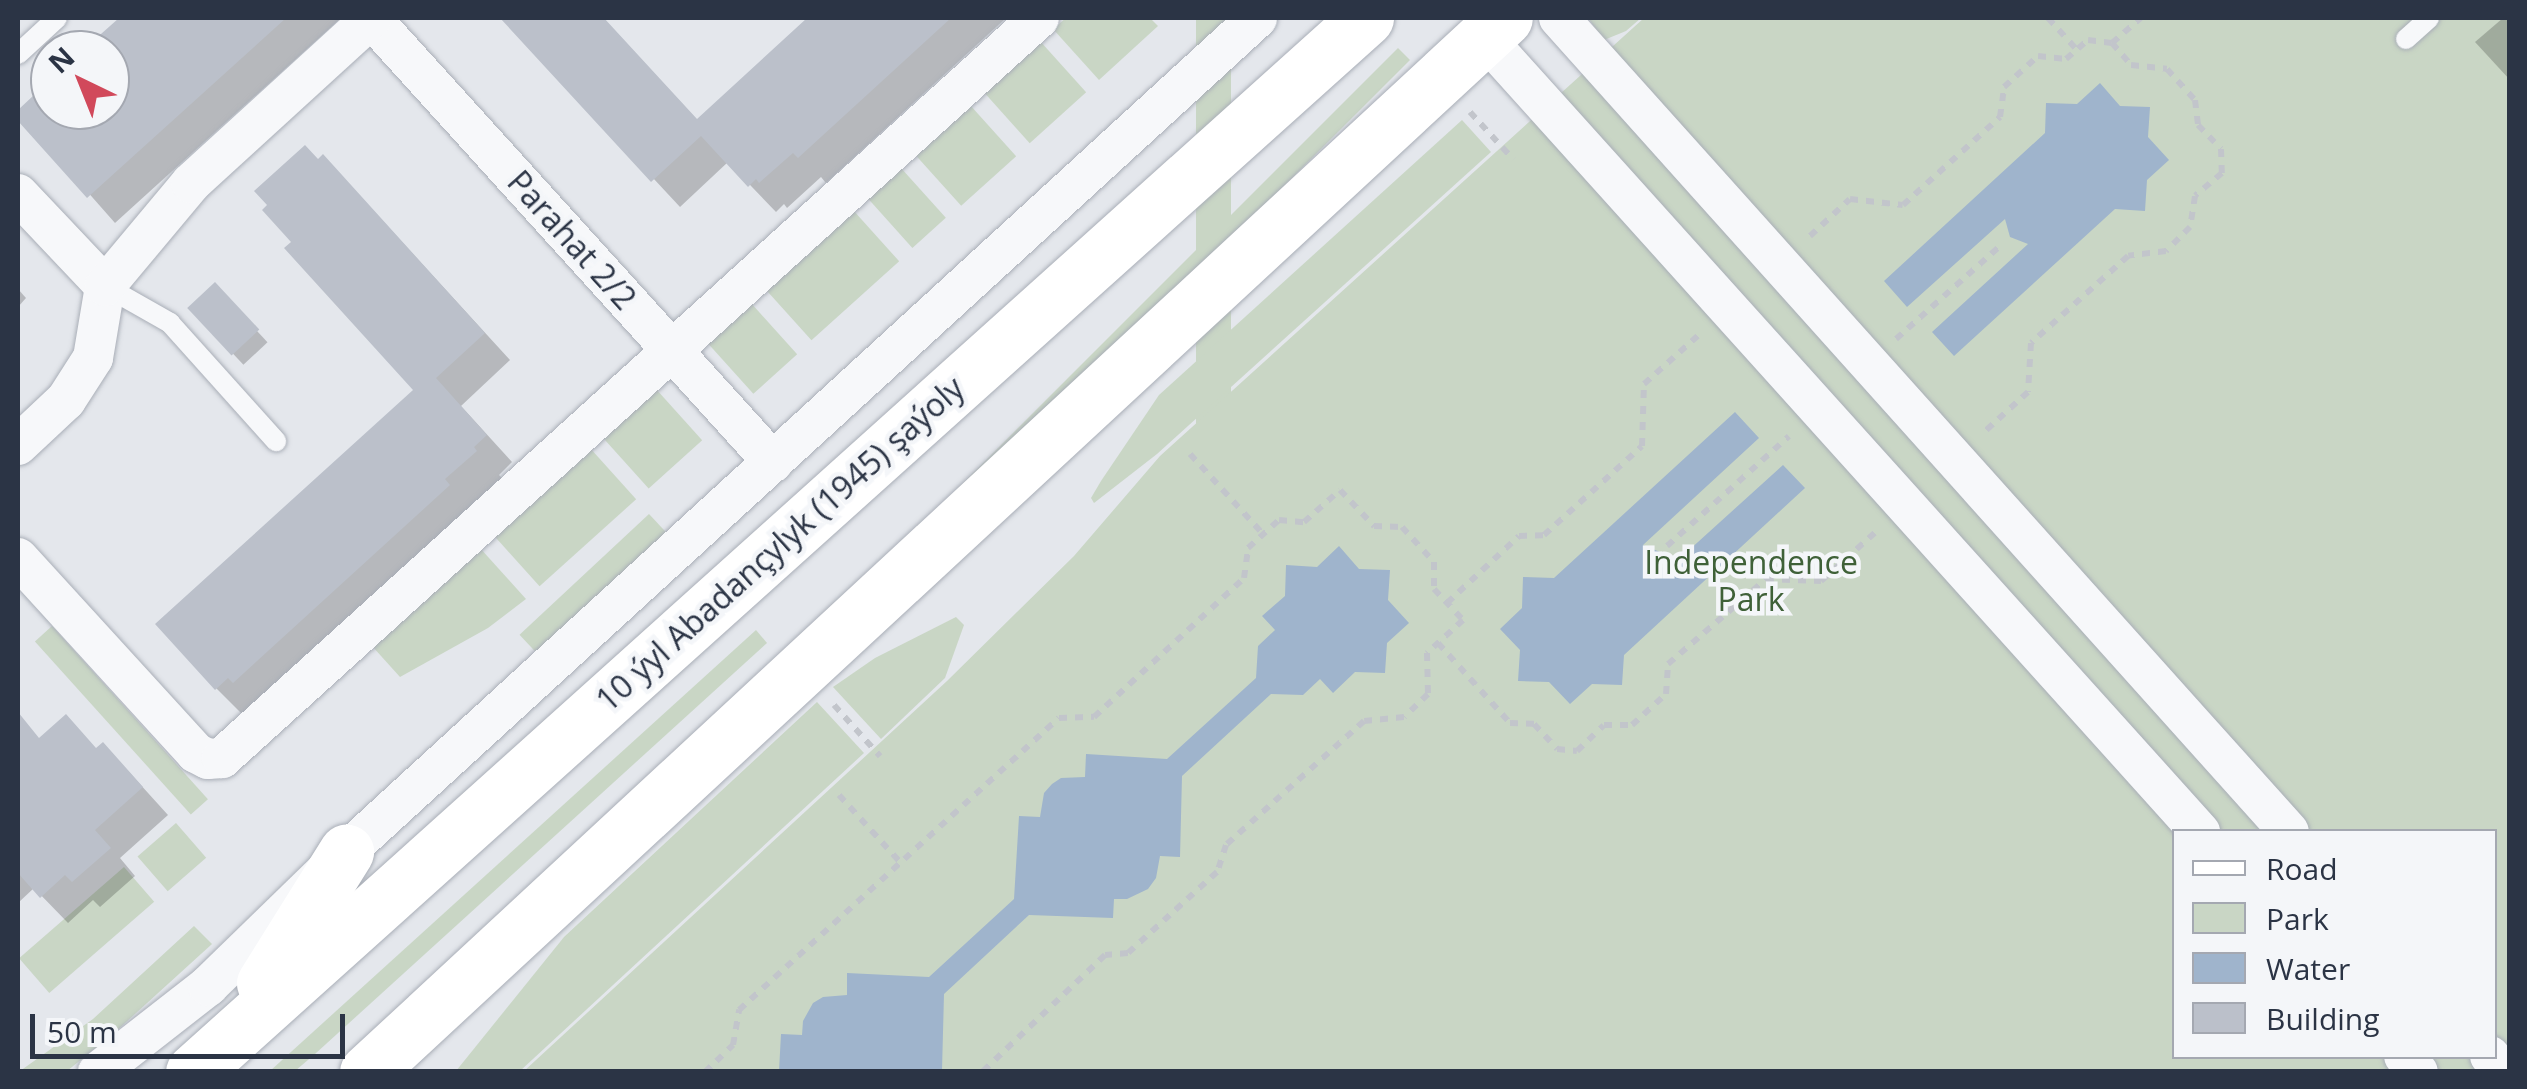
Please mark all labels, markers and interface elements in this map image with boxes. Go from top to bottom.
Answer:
north arrow [30,30,130,130]
text: N [40,38,82,81]
street label: Parahat 2/2 [500,163,644,317]
street label: 10 ýyl Abadançylyk (1945) şaýoly [588,369,972,719]
park label: Independence Park [1644,544,1858,619]
legend [2172,829,2497,1059]
text: Road [2266,848,2338,889]
text: Park [2266,898,2329,939]
text: Water [2266,948,2350,989]
scale bar [35,994,350,1056]
text: Building [2266,998,2380,1039]
text: 50 m [47,1011,117,1052]

